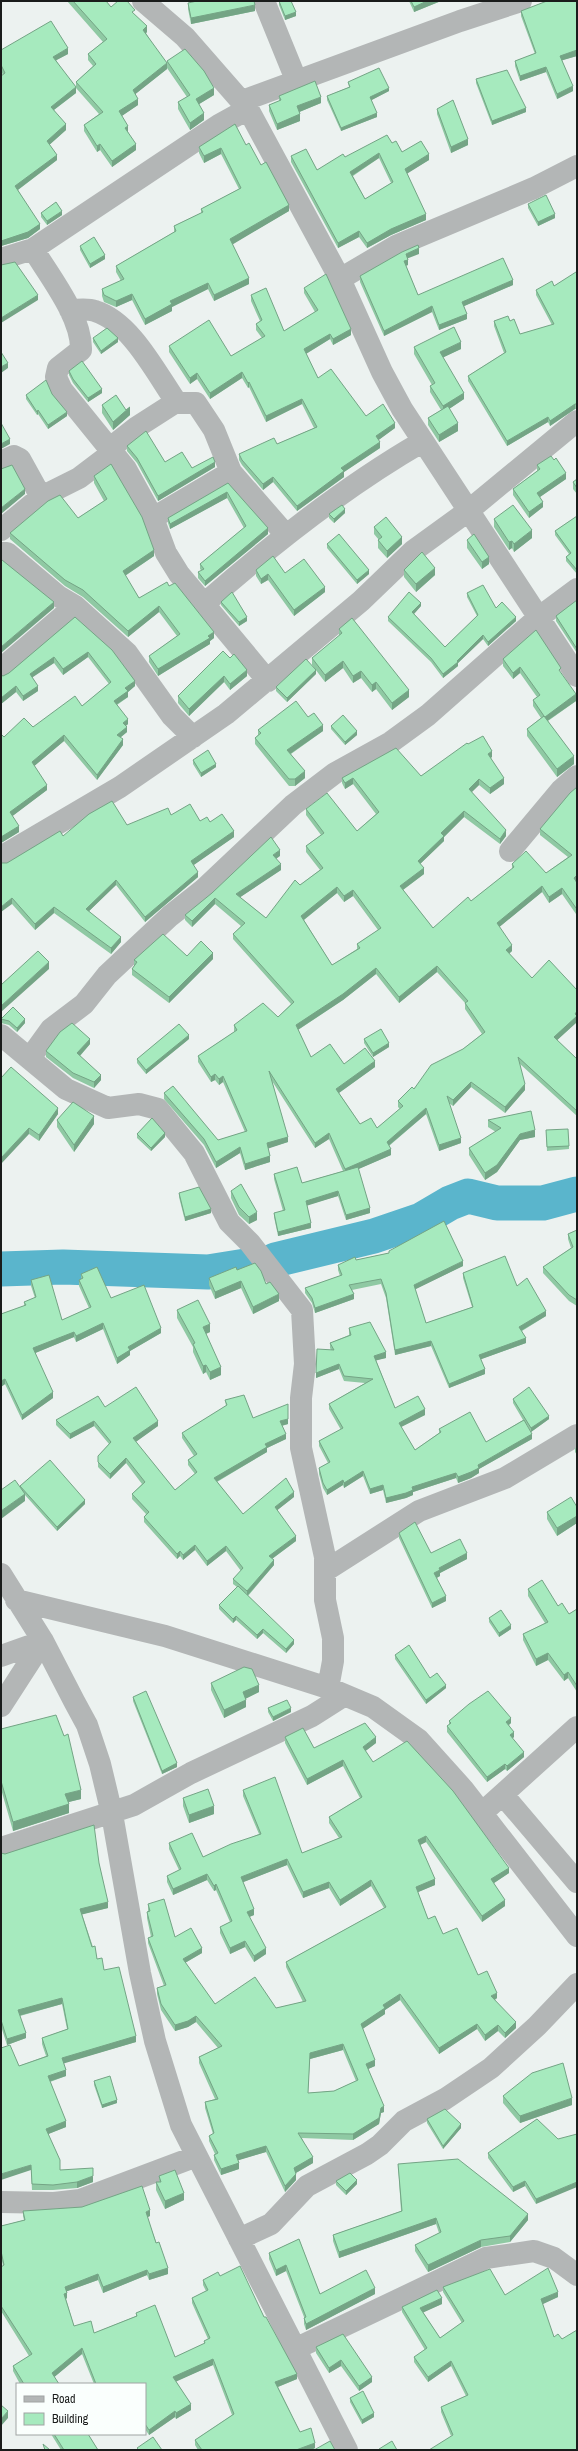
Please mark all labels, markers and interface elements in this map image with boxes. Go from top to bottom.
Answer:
legend [16,2383,146,2435]
text: Road [52,2391,76,2407]
text: Building [52,2411,89,2427]

